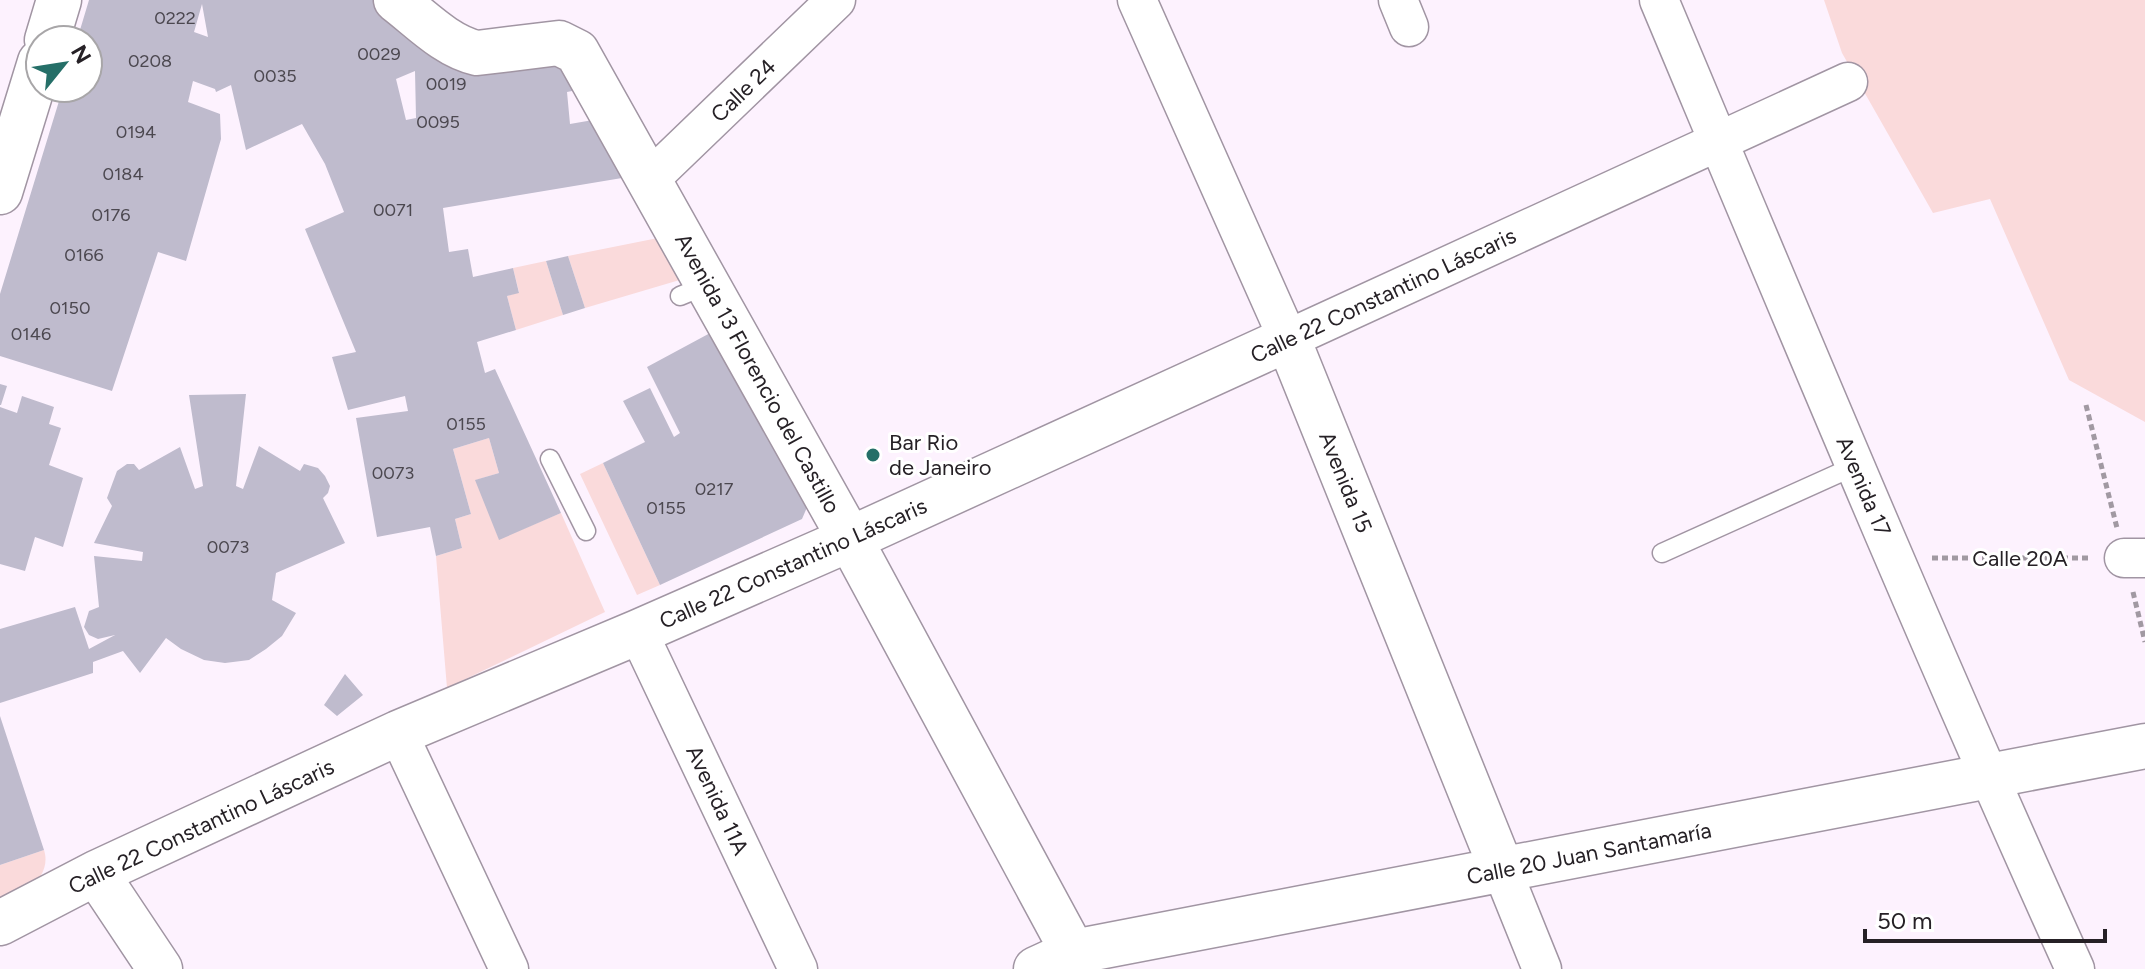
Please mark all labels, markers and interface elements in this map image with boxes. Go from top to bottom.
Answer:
house number: 0222 [154,7,196,29]
north arrow [24,24,104,104]
text: N [65,40,97,68]
house number: 0029 [357,43,401,65]
house number: 0208 [128,50,172,72]
street label: Calle 24 [705,53,782,128]
house number: 0035 [253,65,297,87]
house number: 0019 [426,73,466,95]
house number: 0095 [416,111,460,133]
house number: 0194 [116,121,156,143]
house number: 0184 [102,163,144,185]
house number: 0071 [373,199,413,221]
house number: 0176 [92,204,130,226]
street label: Calle 22 Constantino Láscaris [1246,222,1520,369]
street label: Avenida 13 Florencio del Castillo [669,228,846,518]
house number: 0166 [64,244,104,266]
house number: 0150 [50,297,90,319]
house number: 0146 [11,323,51,345]
house number: 0155 [446,413,486,435]
street label: Avenida 15 [1313,428,1378,537]
place label: Bar Rio de Janeiro [889,429,991,481]
street label: Avenida 17 [1830,432,1897,540]
marker: Bar Rio de Janeiro [864,446,882,464]
house number: 0073 [372,462,414,484]
house number: 0217 [695,478,734,500]
street label: Calle 22 Constantino Láscaris [655,492,931,635]
house number: 0155 [646,497,686,519]
house number: 0073 [207,536,249,558]
street label: Calle 20A [1972,545,2068,572]
street label: Avenida 11A [680,741,755,859]
street label: Calle 22 Constantino Láscaris [64,753,338,900]
street label: Calle 20 Juan Santamaría [1464,817,1714,890]
scale bar [1865,893,2105,943]
text: 50 m [1877,906,1933,935]

